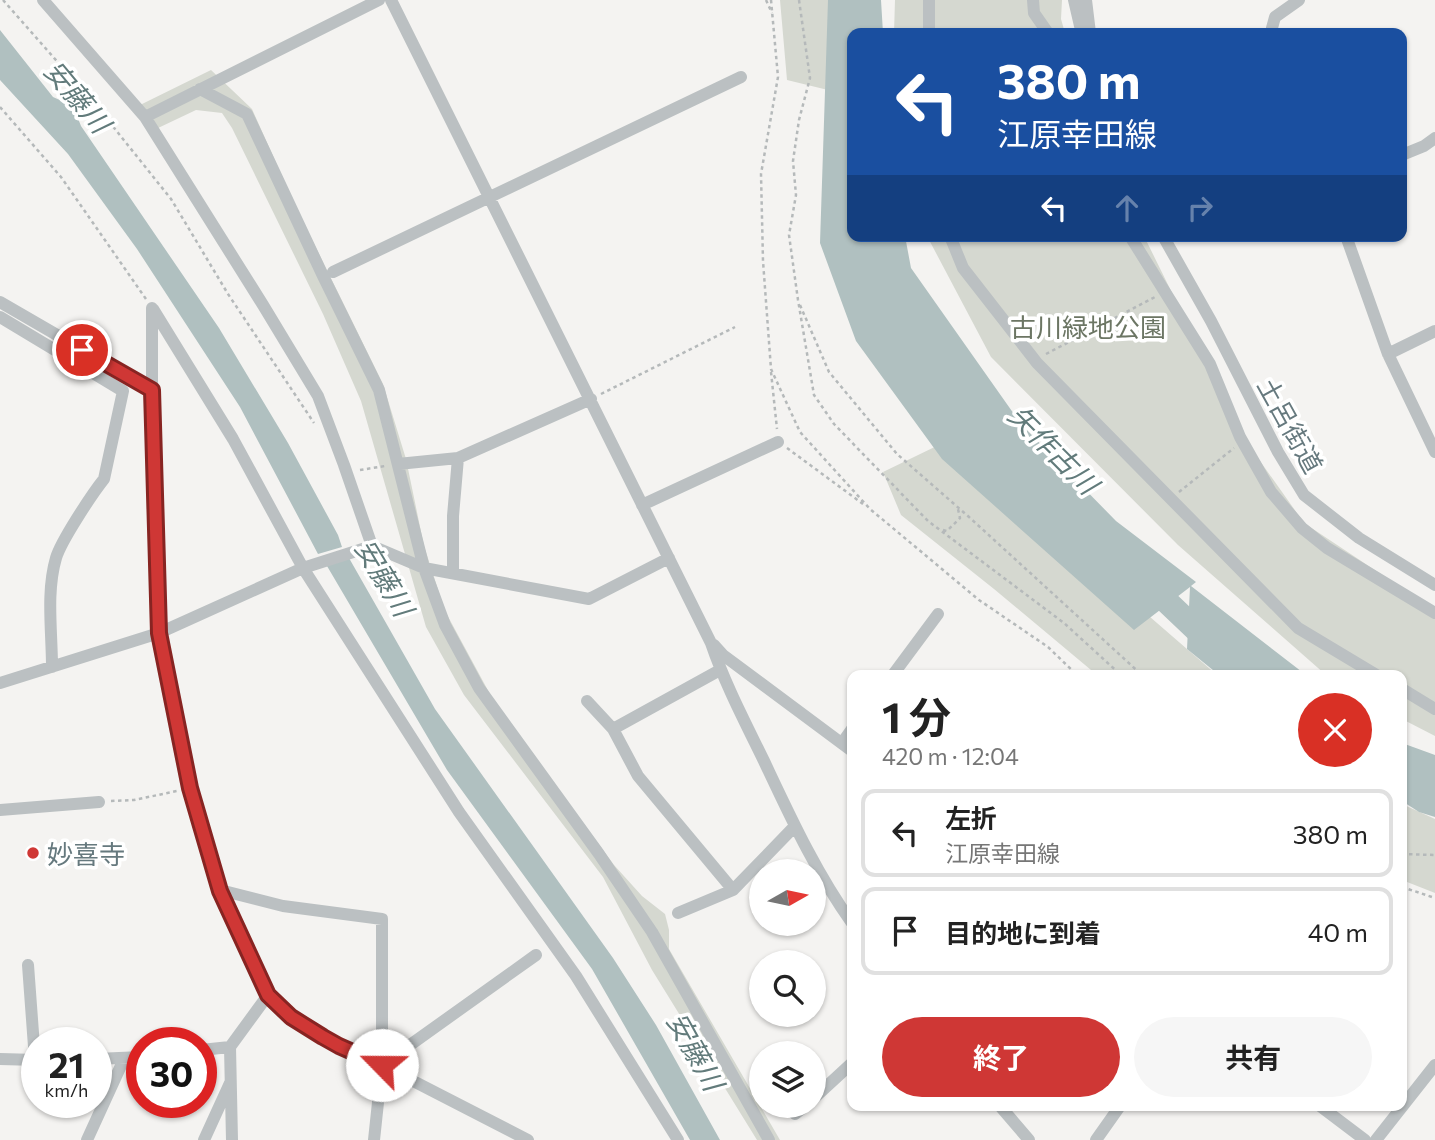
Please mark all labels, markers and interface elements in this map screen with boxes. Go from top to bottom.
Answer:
text: 380 m [997,49,1141,109]
water label: 安藤川 [38,53,120,141]
icon: left [882,56,973,147]
text: 江原幸田線 [997,113,1157,153]
icon: left [1035,189,1073,227]
icon: ahead [1108,189,1146,227]
icon: right [1181,189,1219,227]
park label: 古川緑地公園 [1010,311,1166,342]
pin [52,320,112,380]
icon: arrive [63,331,101,369]
street label: 土呂街道 [1252,372,1330,478]
water label: 矢作古川 [1002,397,1108,503]
water label: 安藤川 [349,532,423,624]
text: 1 分 [882,690,951,742]
button: close [1298,693,1372,767]
text: 420 m · 12:04 [882,742,1019,770]
text: 左折 [945,802,997,833]
icon: left [886,814,924,852]
text: 380 m [1293,818,1368,849]
place label: 妙喜寺 [47,838,125,869]
text: 江原幸田線 [945,839,1060,867]
marker: 妙喜寺 [25,845,41,861]
north arrow [749,859,826,936]
map controls [749,859,826,1118]
icon: arrive [886,912,924,950]
text: 40 m [1308,916,1368,947]
text: 目的地に到着 [945,917,1101,948]
button: search [749,950,826,1027]
water label: 安藤川 [661,1006,733,1099]
button: 終了 [882,1017,1120,1097]
button: 共有 [1134,1017,1372,1097]
speed limit sign: 30 [126,1027,217,1118]
position arrow [345,1028,419,1102]
button: layers [749,1041,826,1118]
text: 21 [49,1042,84,1085]
text: km/h [45,1079,88,1101]

